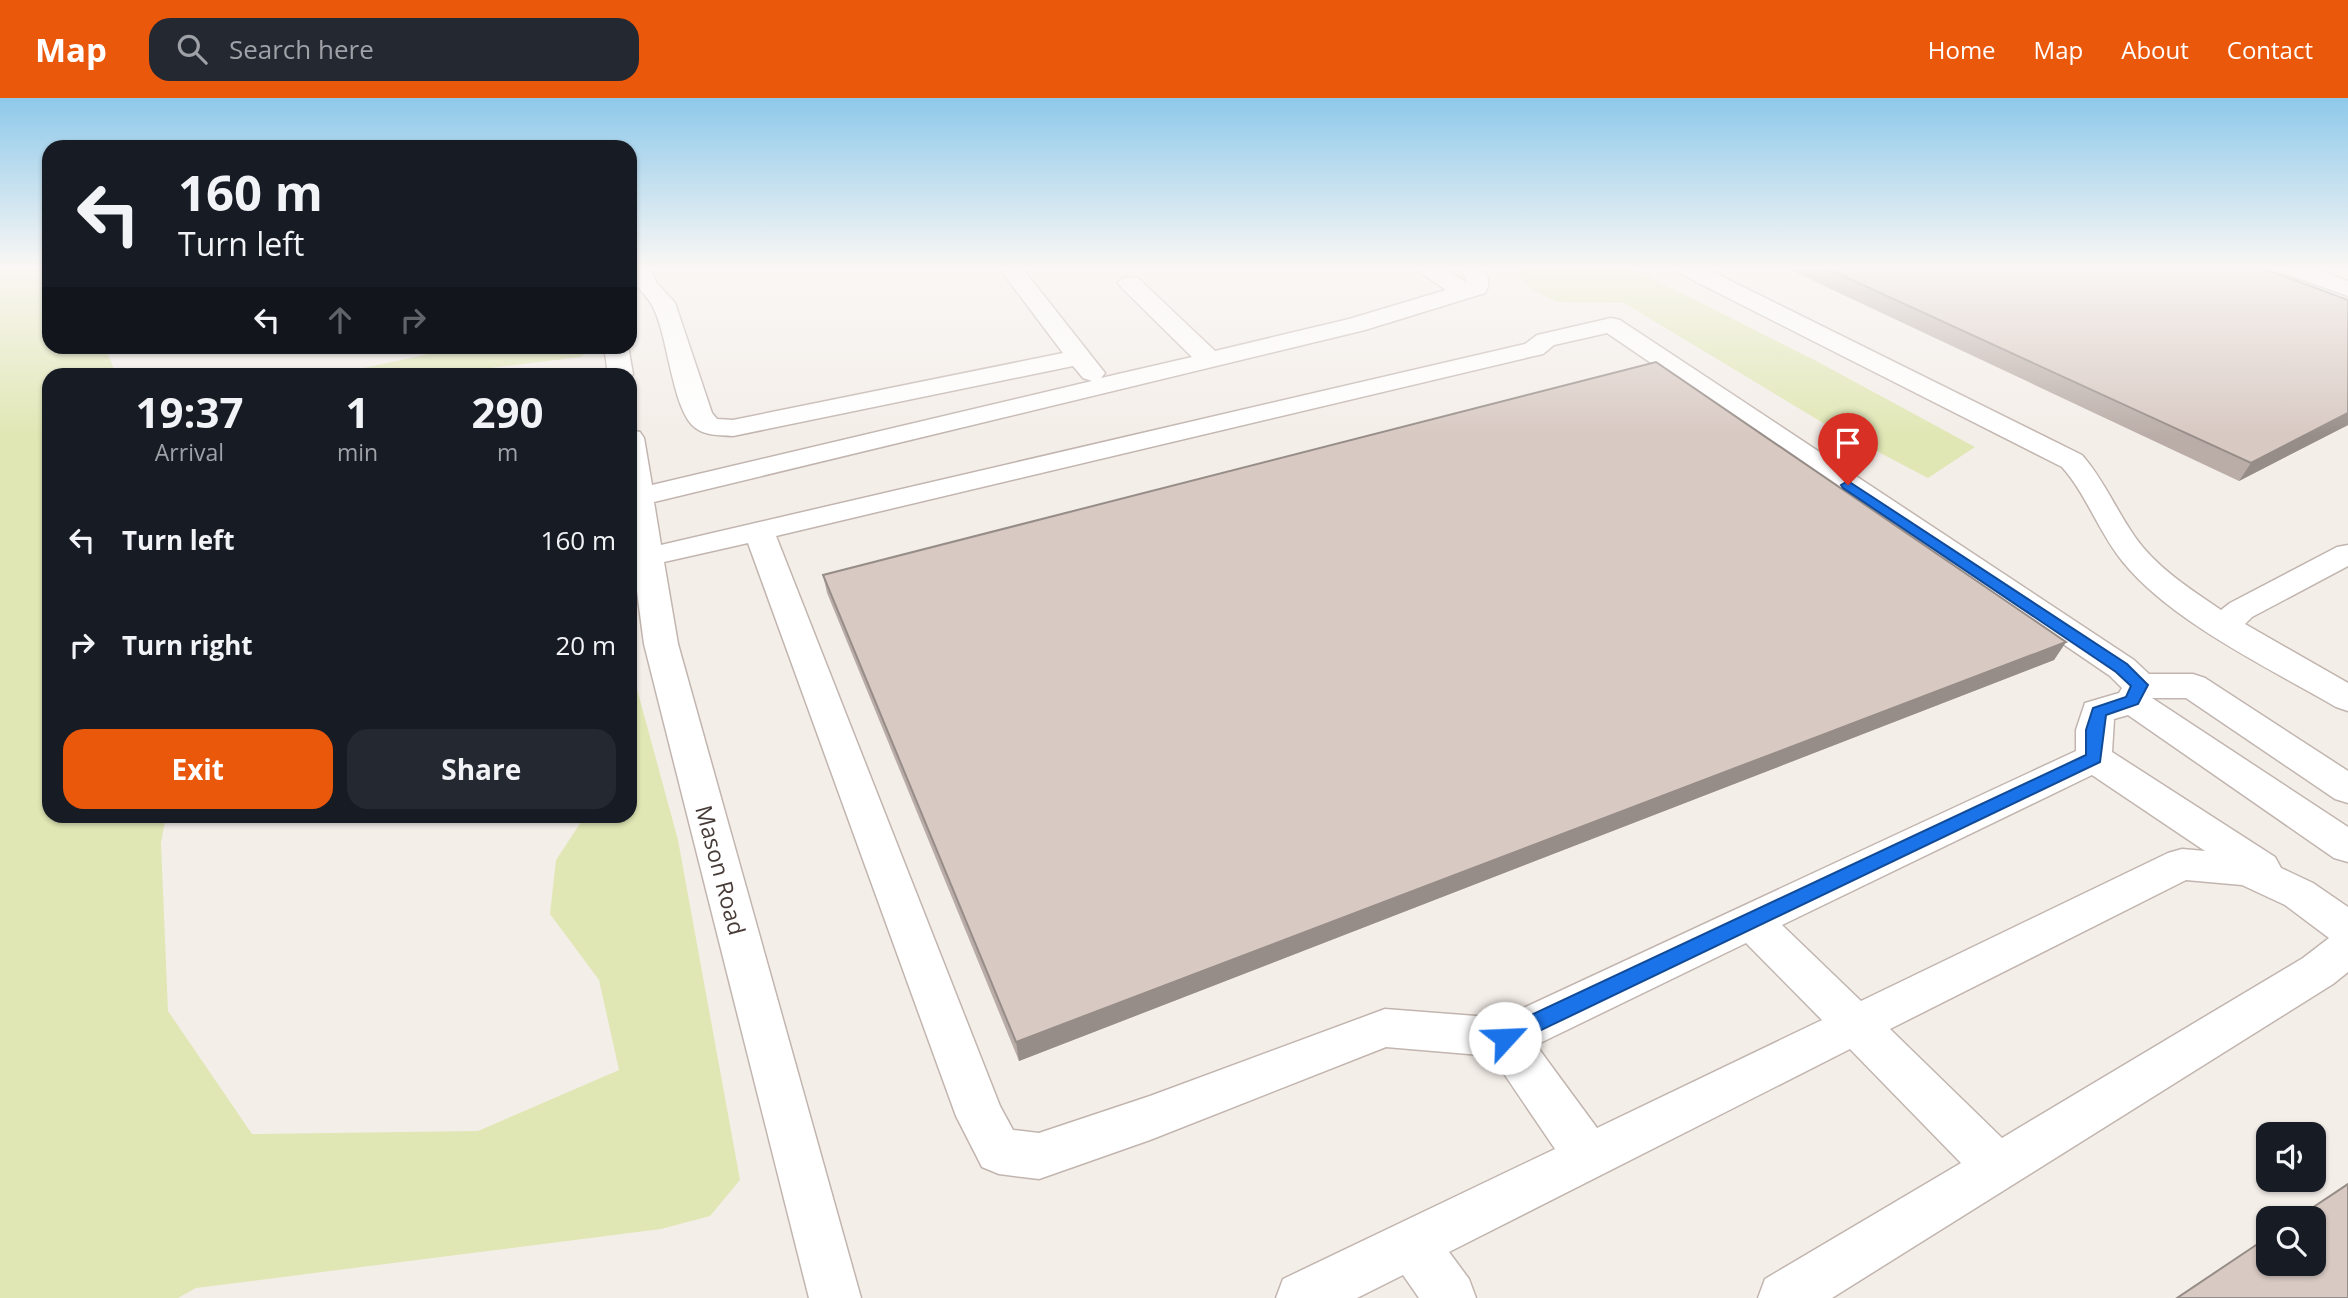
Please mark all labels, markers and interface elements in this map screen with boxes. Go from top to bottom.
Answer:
search box [149,18,639,81]
text: Map [35,27,107,72]
icon: search [173,30,211,68]
text: Search here [229,31,374,67]
text: Home [1928,33,1996,66]
text: Map [2034,33,2083,66]
text: About [2121,33,2189,66]
text: Contact [2227,33,2313,66]
text: 160 m [178,159,323,225]
icon: left [63,168,154,259]
text: Turn left [178,222,304,265]
icon: left [248,301,286,339]
icon: ahead [321,301,359,339]
icon: right [394,301,432,339]
text: 19:37 [135,383,243,440]
text: 1 [345,383,370,440]
text: 290 [472,383,544,440]
pin [1818,413,1878,485]
icon: arrive [1829,424,1867,462]
text: Arrival [155,436,224,468]
text: min [337,436,378,468]
text: m [497,436,518,468]
icon: left [63,521,101,559]
text: Turn left [122,522,234,558]
text: 160 m [541,522,616,558]
icon: right [63,626,101,664]
text: Turn right [122,627,253,663]
text: 20 m [555,627,616,663]
button: Exit [63,729,333,809]
button: Share [347,729,616,809]
street label: Mason Road [688,802,754,938]
position arrow [1468,1001,1542,1075]
map controls [2256,1122,2326,1276]
button: sound [2256,1122,2326,1192]
button: search [2256,1206,2326,1276]

